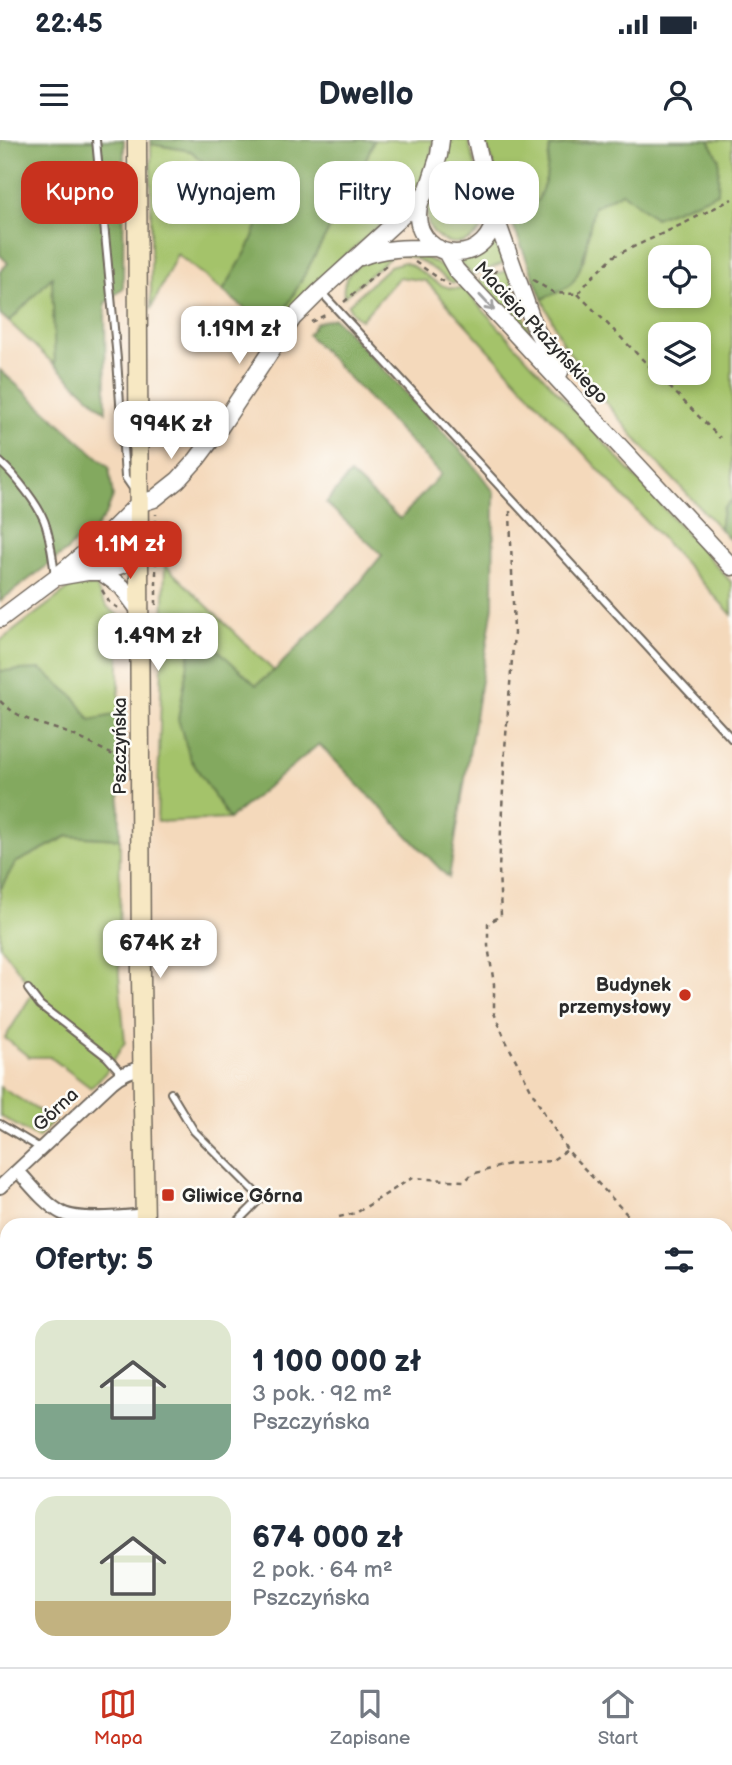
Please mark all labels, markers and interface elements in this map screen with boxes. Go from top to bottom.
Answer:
text: 22:45 [35,9,103,40]
text: Dwello [318,75,414,114]
icon: menu [35,76,73,114]
icon: person [659,76,697,114]
chip: Kupno [21,161,138,224]
chip: Wynajem [152,161,300,224]
chip: Filtry [314,161,415,224]
chip: Nowe [429,161,539,224]
map controls [648,245,711,385]
button: locate [648,245,711,308]
street label: Macieja Płażyńskiego [469,257,613,409]
one-way arrow [479,294,496,311]
pin: 1.19M zł [167,306,311,366]
text: 1.19M zł [197,315,281,343]
button: layers [648,322,711,385]
pin: 994K zł [106,402,236,461]
text: 994K zł [130,410,212,438]
pin: 1.1M zł [65,522,195,581]
text: 1.1M zł [95,530,165,558]
pin: 1.49M zł [86,614,230,673]
text: 1.49M zł [114,622,202,650]
street label: Pszczyńska [109,697,132,795]
pin: 674K zł [95,920,225,980]
text: 674K zł [119,929,201,957]
place label: Budynek przemysłowy [559,974,671,1019]
marker: Budynek przemysłowy [677,987,693,1003]
street label: Górna [29,1083,83,1137]
place label: Gliwice Górna [182,1185,303,1208]
marker: Gliwice Górna [160,1187,176,1203]
icon: filters [660,1241,698,1279]
text: Oferty: 5 [35,1242,153,1278]
text: 1 100 000 zł [252,1344,421,1380]
icon: home [91,1348,175,1432]
text: 3 pok. · 92 m² [252,1380,392,1408]
text: Pszczyńska [252,1408,370,1436]
text: 674 000 zł [252,1520,403,1556]
icon: home [91,1524,175,1608]
text: 2 pok. · 64 m² [252,1556,393,1584]
text: Pszczyńska [252,1584,370,1612]
tab: Mapa [94,1685,143,1750]
tab: Zapisane [330,1685,410,1750]
tab: Start [598,1685,638,1750]

